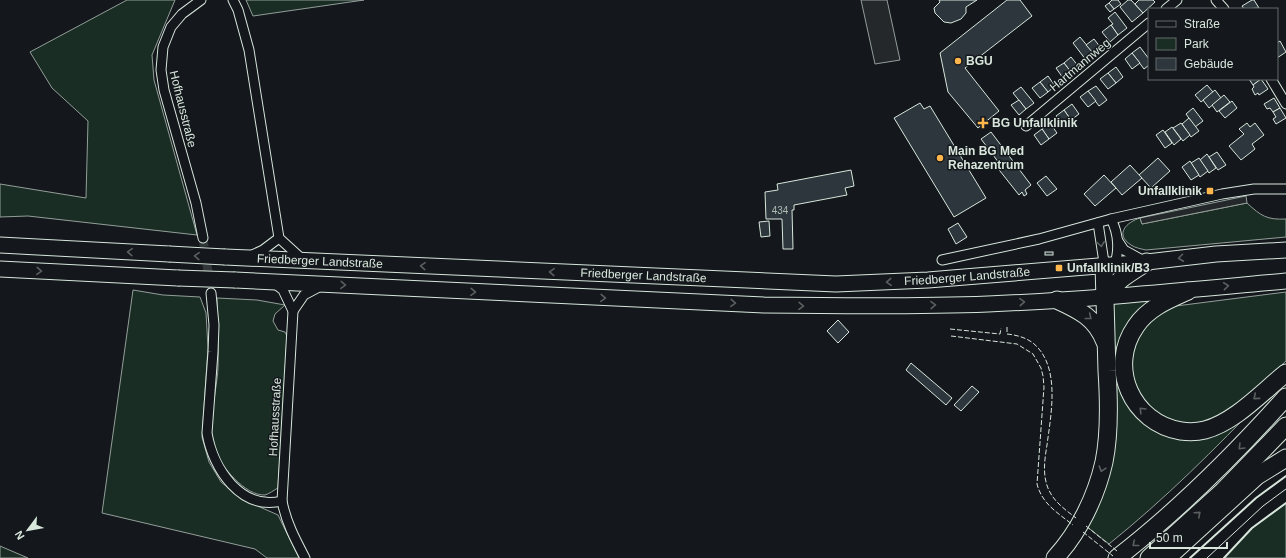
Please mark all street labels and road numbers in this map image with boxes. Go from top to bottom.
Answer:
street label: Hartmannweg [1047,36,1113,94]
street label: Hofhausstraße [167,69,199,149]
street label: Friedberger Landstraße [257,251,384,271]
street label: Friedberger Landstraße [904,265,1031,288]
street label: Friedberger Landstraße [580,266,707,285]
street label: Hofhausstraße [266,377,284,457]

